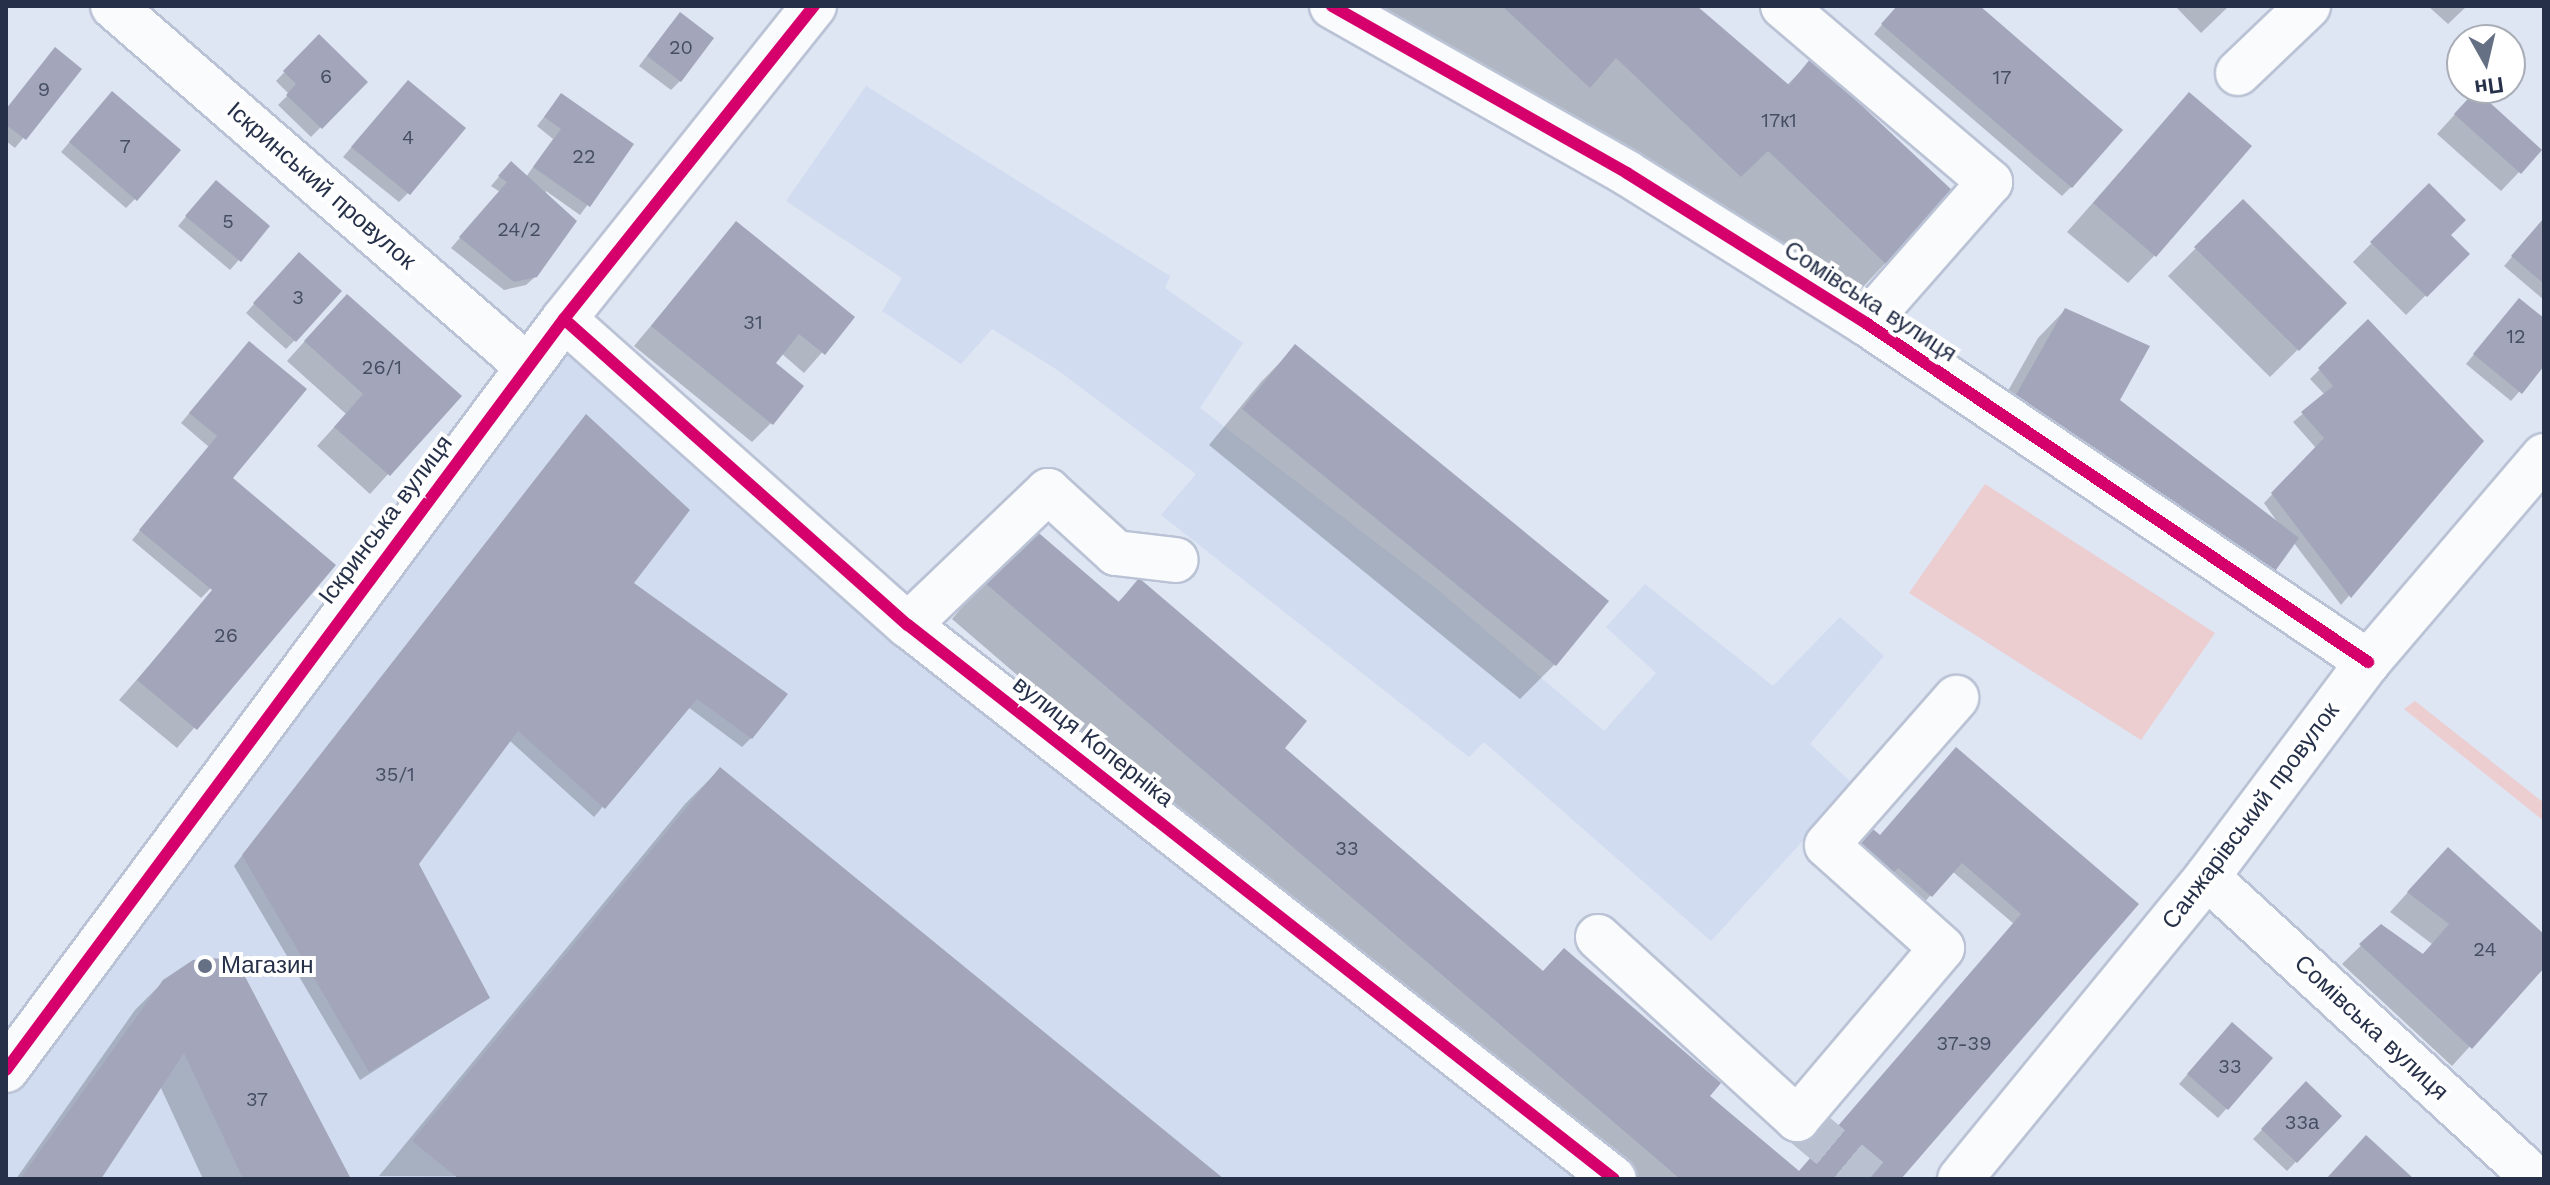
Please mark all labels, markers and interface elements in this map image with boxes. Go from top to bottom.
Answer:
north arrow [2446,24,2526,104]
house number: 20 [669,35,693,59]
house number: 6 [320,64,332,88]
house number: 17 [1992,65,2012,89]
text: Пн [2473,72,2505,101]
house number: 9 [38,77,50,101]
street label: Іскринський провулок [221,96,421,276]
house number: 17к1 [1761,108,1797,132]
house number: 4 [402,125,414,149]
house number: 7 [119,134,131,158]
house number: 22 [572,144,596,168]
house number: 5 [222,209,234,233]
house number: 24/2 [497,217,541,241]
street label: Сомівська вулиця [1778,235,1962,369]
house number: 3 [292,285,304,309]
house number: 31 [743,310,763,334]
house number: 12 [2506,324,2526,348]
house number: 26/1 [362,355,402,379]
street label: Іскринська вулиця [313,430,459,610]
house number: 26 [214,623,238,647]
street label: вулиця Коперніка [1007,670,1179,814]
street label: Санжарівський провулок [2156,697,2346,935]
house number: 35/1 [375,762,415,786]
house number: 33 [1335,836,1359,860]
house number: 24 [2473,937,2497,961]
street label: Сомівська вулиця [2288,949,2454,1107]
place label: Магазин [221,952,314,980]
marker: Магазин [196,957,214,975]
house number: 37-39 [1937,1031,1991,1055]
house number: 33 [2218,1054,2242,1078]
house number: 37 [246,1087,268,1111]
house number: 33а [2285,1110,2319,1134]

